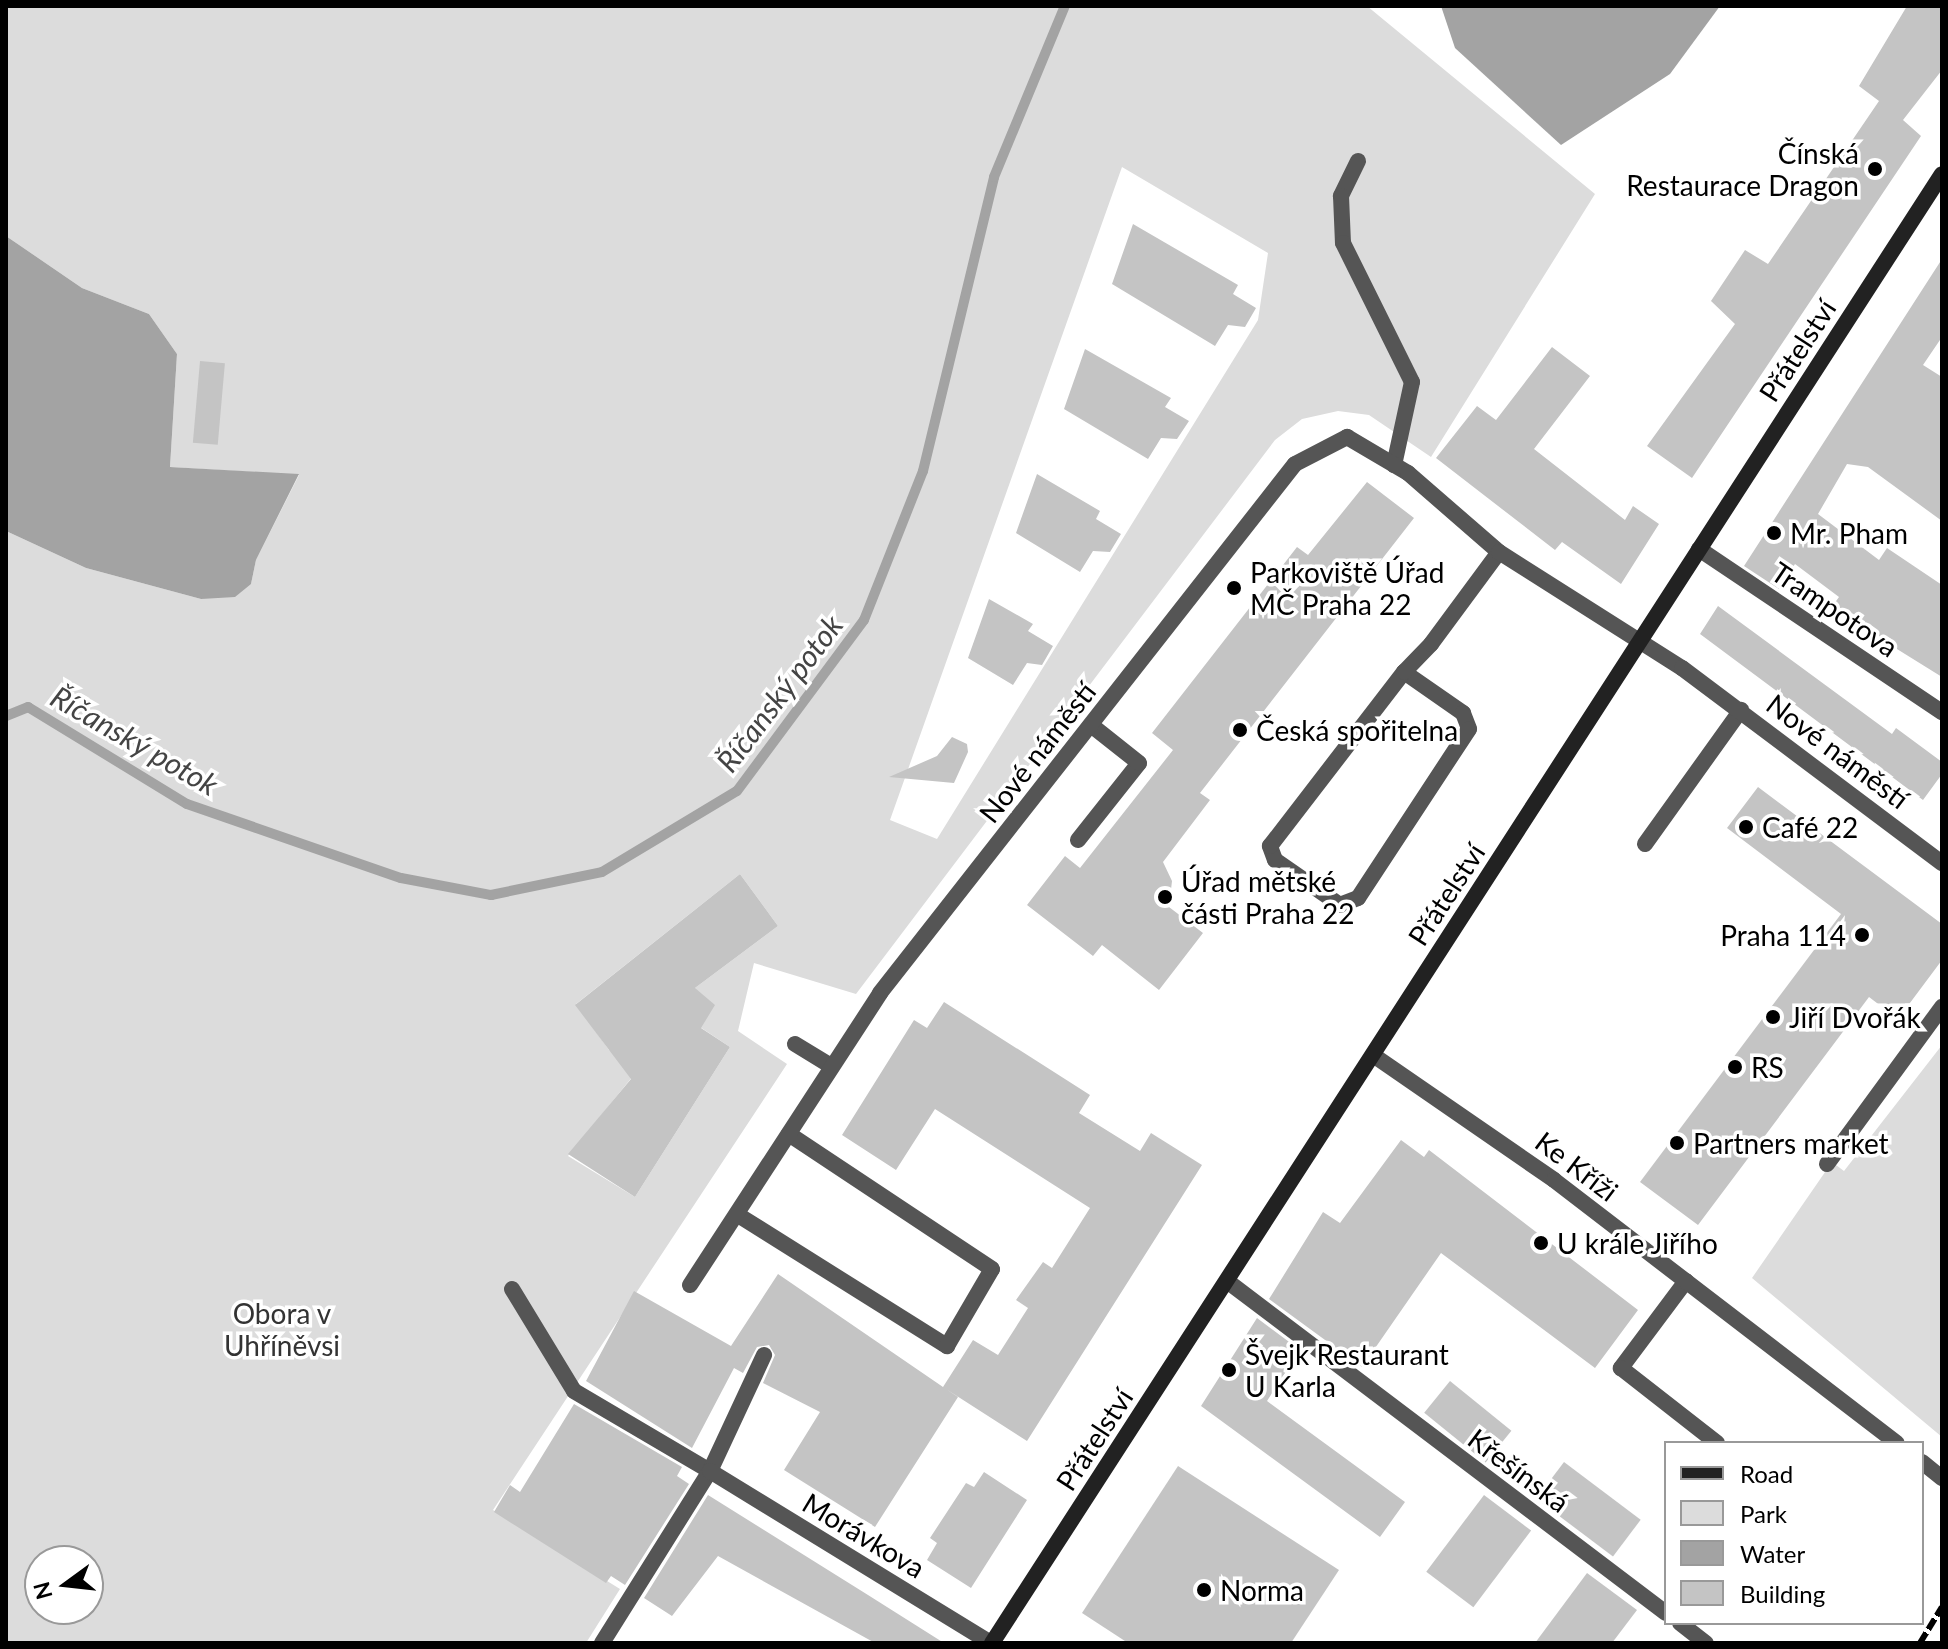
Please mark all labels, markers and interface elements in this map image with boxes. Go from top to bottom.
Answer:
place label: Čínská Restaurace Dragon [1626,136,1859,202]
marker: Čínská Restaurace Dragon [1866,160,1884,178]
street label: Přátelství [1752,293,1842,407]
place label: Mr. Pham [1790,516,1908,550]
marker: Mr. Pham [1765,524,1783,542]
street label: Trampotova [1765,554,1905,664]
place label: Parkoviště Úřad MČ Praha 22 [1250,555,1444,621]
marker: Parkoviště Úřad MČ Praha 22 [1225,579,1243,597]
water label: Říčanský potok [708,607,850,779]
street label: Nové náměstí [972,675,1102,829]
water label: Říčanský potok [45,677,225,803]
street label: Nové náměstí [1760,687,1916,815]
place label: Česká spořitelna [1256,713,1458,747]
marker: Česká spořitelna [1231,721,1249,739]
place label: Café 22 [1762,810,1858,844]
marker: Café 22 [1737,818,1755,836]
street label: Přátelství [1401,837,1491,951]
place label: Úřad mětské části Praha 22 [1181,864,1354,930]
marker: Úřad mětské části Praha 22 [1156,888,1174,906]
place label: Praha 114 [1720,918,1846,952]
marker: Praha 114 [1853,926,1871,944]
place label: Jiří Dvořák [1789,1000,1921,1034]
marker: Jiří Dvořák [1764,1008,1782,1026]
place label: RS [1751,1050,1784,1084]
marker: RS [1726,1058,1744,1076]
street label: Ke Kříži [1529,1124,1625,1208]
place label: Partners market [1693,1126,1889,1160]
marker: Partners market [1668,1134,1686,1152]
place label: U krále Jiřího [1557,1226,1719,1260]
marker: U krále Jiřího [1532,1234,1550,1252]
park label: Obora v Uhříněvsi [224,1296,340,1362]
place label: Švejk Restaurant U Karla [1245,1337,1449,1403]
marker: Švejk Restaurant U Karla [1220,1361,1238,1379]
street label: Přátelství [1049,1382,1139,1496]
street label: Křešínská [1462,1421,1576,1519]
legend [1664,1441,1924,1625]
text: Road [1740,1459,1793,1488]
street label: Morávkova [797,1485,931,1585]
text: Park [1740,1499,1787,1528]
text: Water [1740,1539,1805,1568]
north arrow [24,1545,104,1625]
place label: Norma [1220,1573,1304,1607]
text: N [27,1579,58,1603]
text: Building [1740,1579,1825,1608]
marker: Norma [1195,1581,1213,1599]

